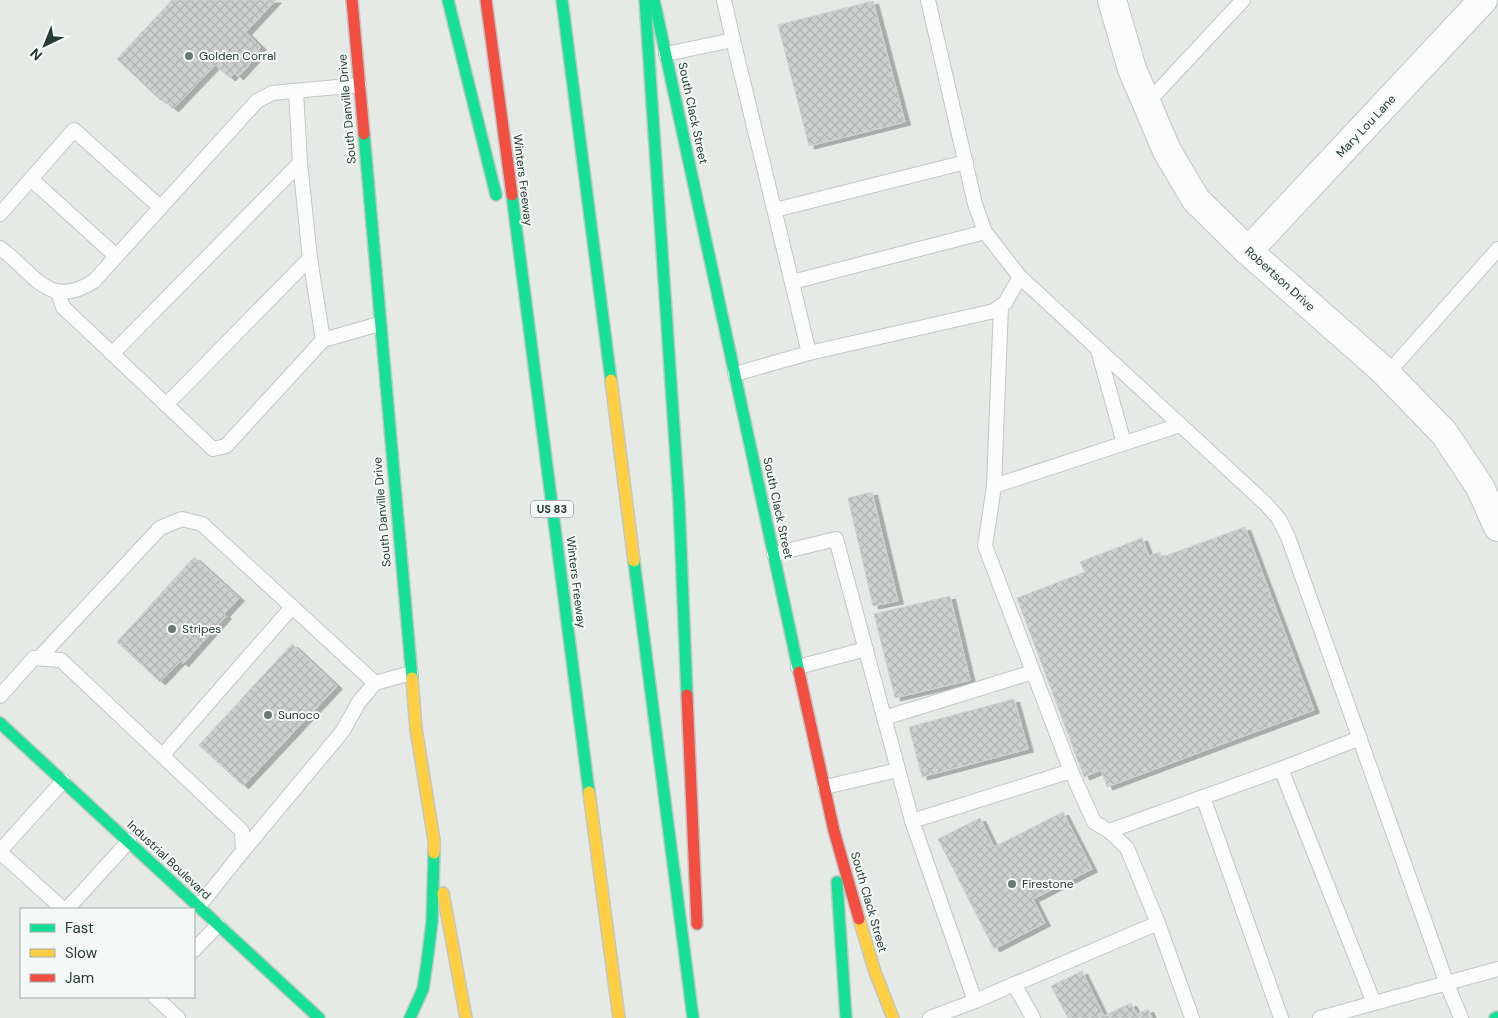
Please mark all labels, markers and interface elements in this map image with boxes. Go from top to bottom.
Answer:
north arrow [20,20,70,70]
text: N [26,44,46,65]
place label: Golden Corral [199,48,276,64]
marker: Golden Corral [183,50,195,62]
street label: South Danville Drive [334,53,360,165]
street label: South Clack Street [674,61,712,166]
street label: Mary Lou Lane [1333,91,1400,161]
street label: Winters Freeway [509,133,537,227]
street label: Robertson Drive [1242,243,1319,315]
street label: South Danville Drive [369,456,395,568]
street label: South Clack Street [759,456,797,561]
road number: US 83 [531,500,573,518]
street label: Winters Freeway [562,535,590,629]
place label: Stripes [182,621,221,637]
marker: Stripes [166,623,178,635]
place label: Sunoco [278,707,320,723]
marker: Sunoco [262,709,274,721]
street label: Industrial Boulevard [124,817,214,903]
street label: South Clack Street [847,850,891,954]
place label: Firestone [1022,876,1074,892]
marker: Firestone [1006,878,1018,890]
legend [20,908,195,998]
text: Fast [65,918,94,938]
text: Slow [65,943,98,963]
text: Jam [65,968,94,988]

